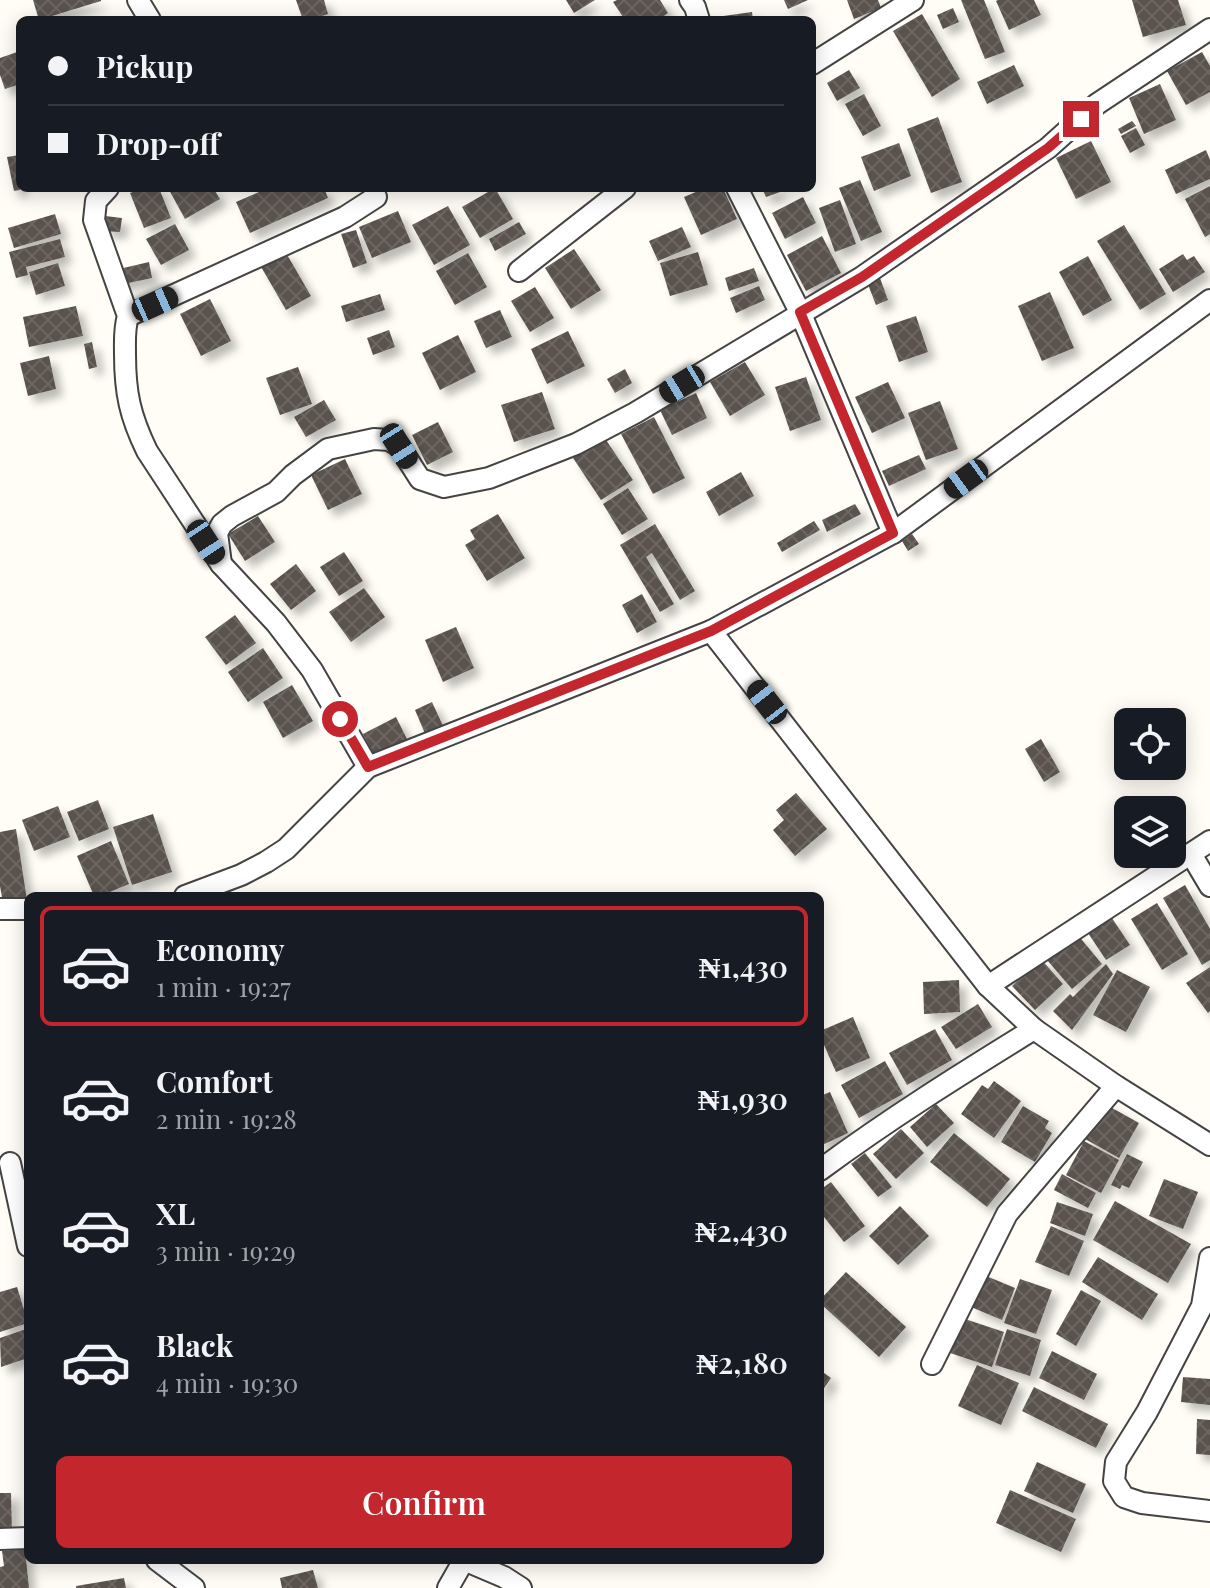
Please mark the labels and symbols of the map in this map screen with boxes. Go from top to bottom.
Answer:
route end [1063,101,1099,137]
car [128,283,182,325]
car [655,361,709,407]
car [376,419,422,473]
car [940,455,992,503]
car [183,515,229,569]
car [743,676,791,728]
route start [322,701,358,737]

